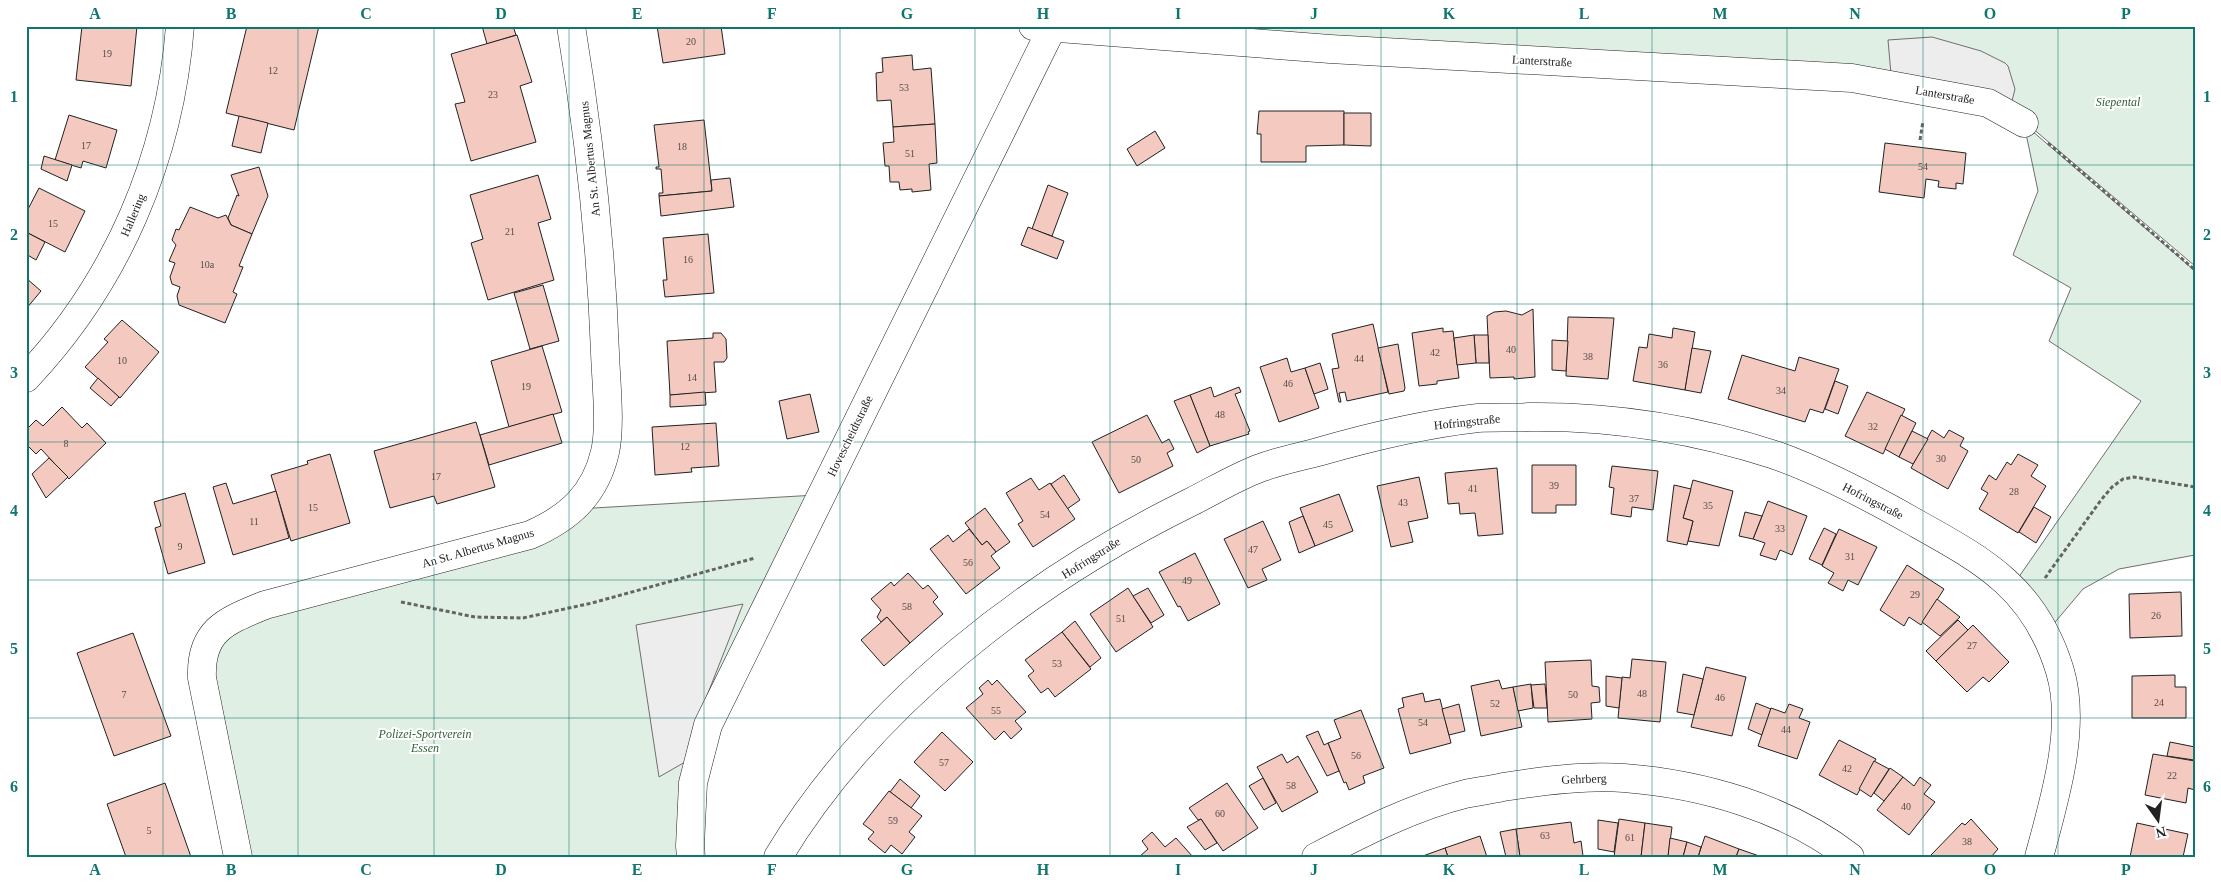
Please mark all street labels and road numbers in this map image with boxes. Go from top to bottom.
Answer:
street label: Lanterstraße [1512,52,1572,70]
street label: Lanterstraße [1914,83,1976,107]
street label: An St. Albertus Magnus [577,100,603,217]
street label: Hallering [118,191,148,239]
street label: Hovescheidtstraße [824,393,876,479]
street label: Hofringstraße [1433,412,1501,432]
street label: Hofringstraße [1840,480,1906,522]
street label: An St. Albertus Magnus [420,525,536,571]
street label: Hofringstraße [1059,534,1123,582]
street label: Gehrberg [1561,771,1607,787]

